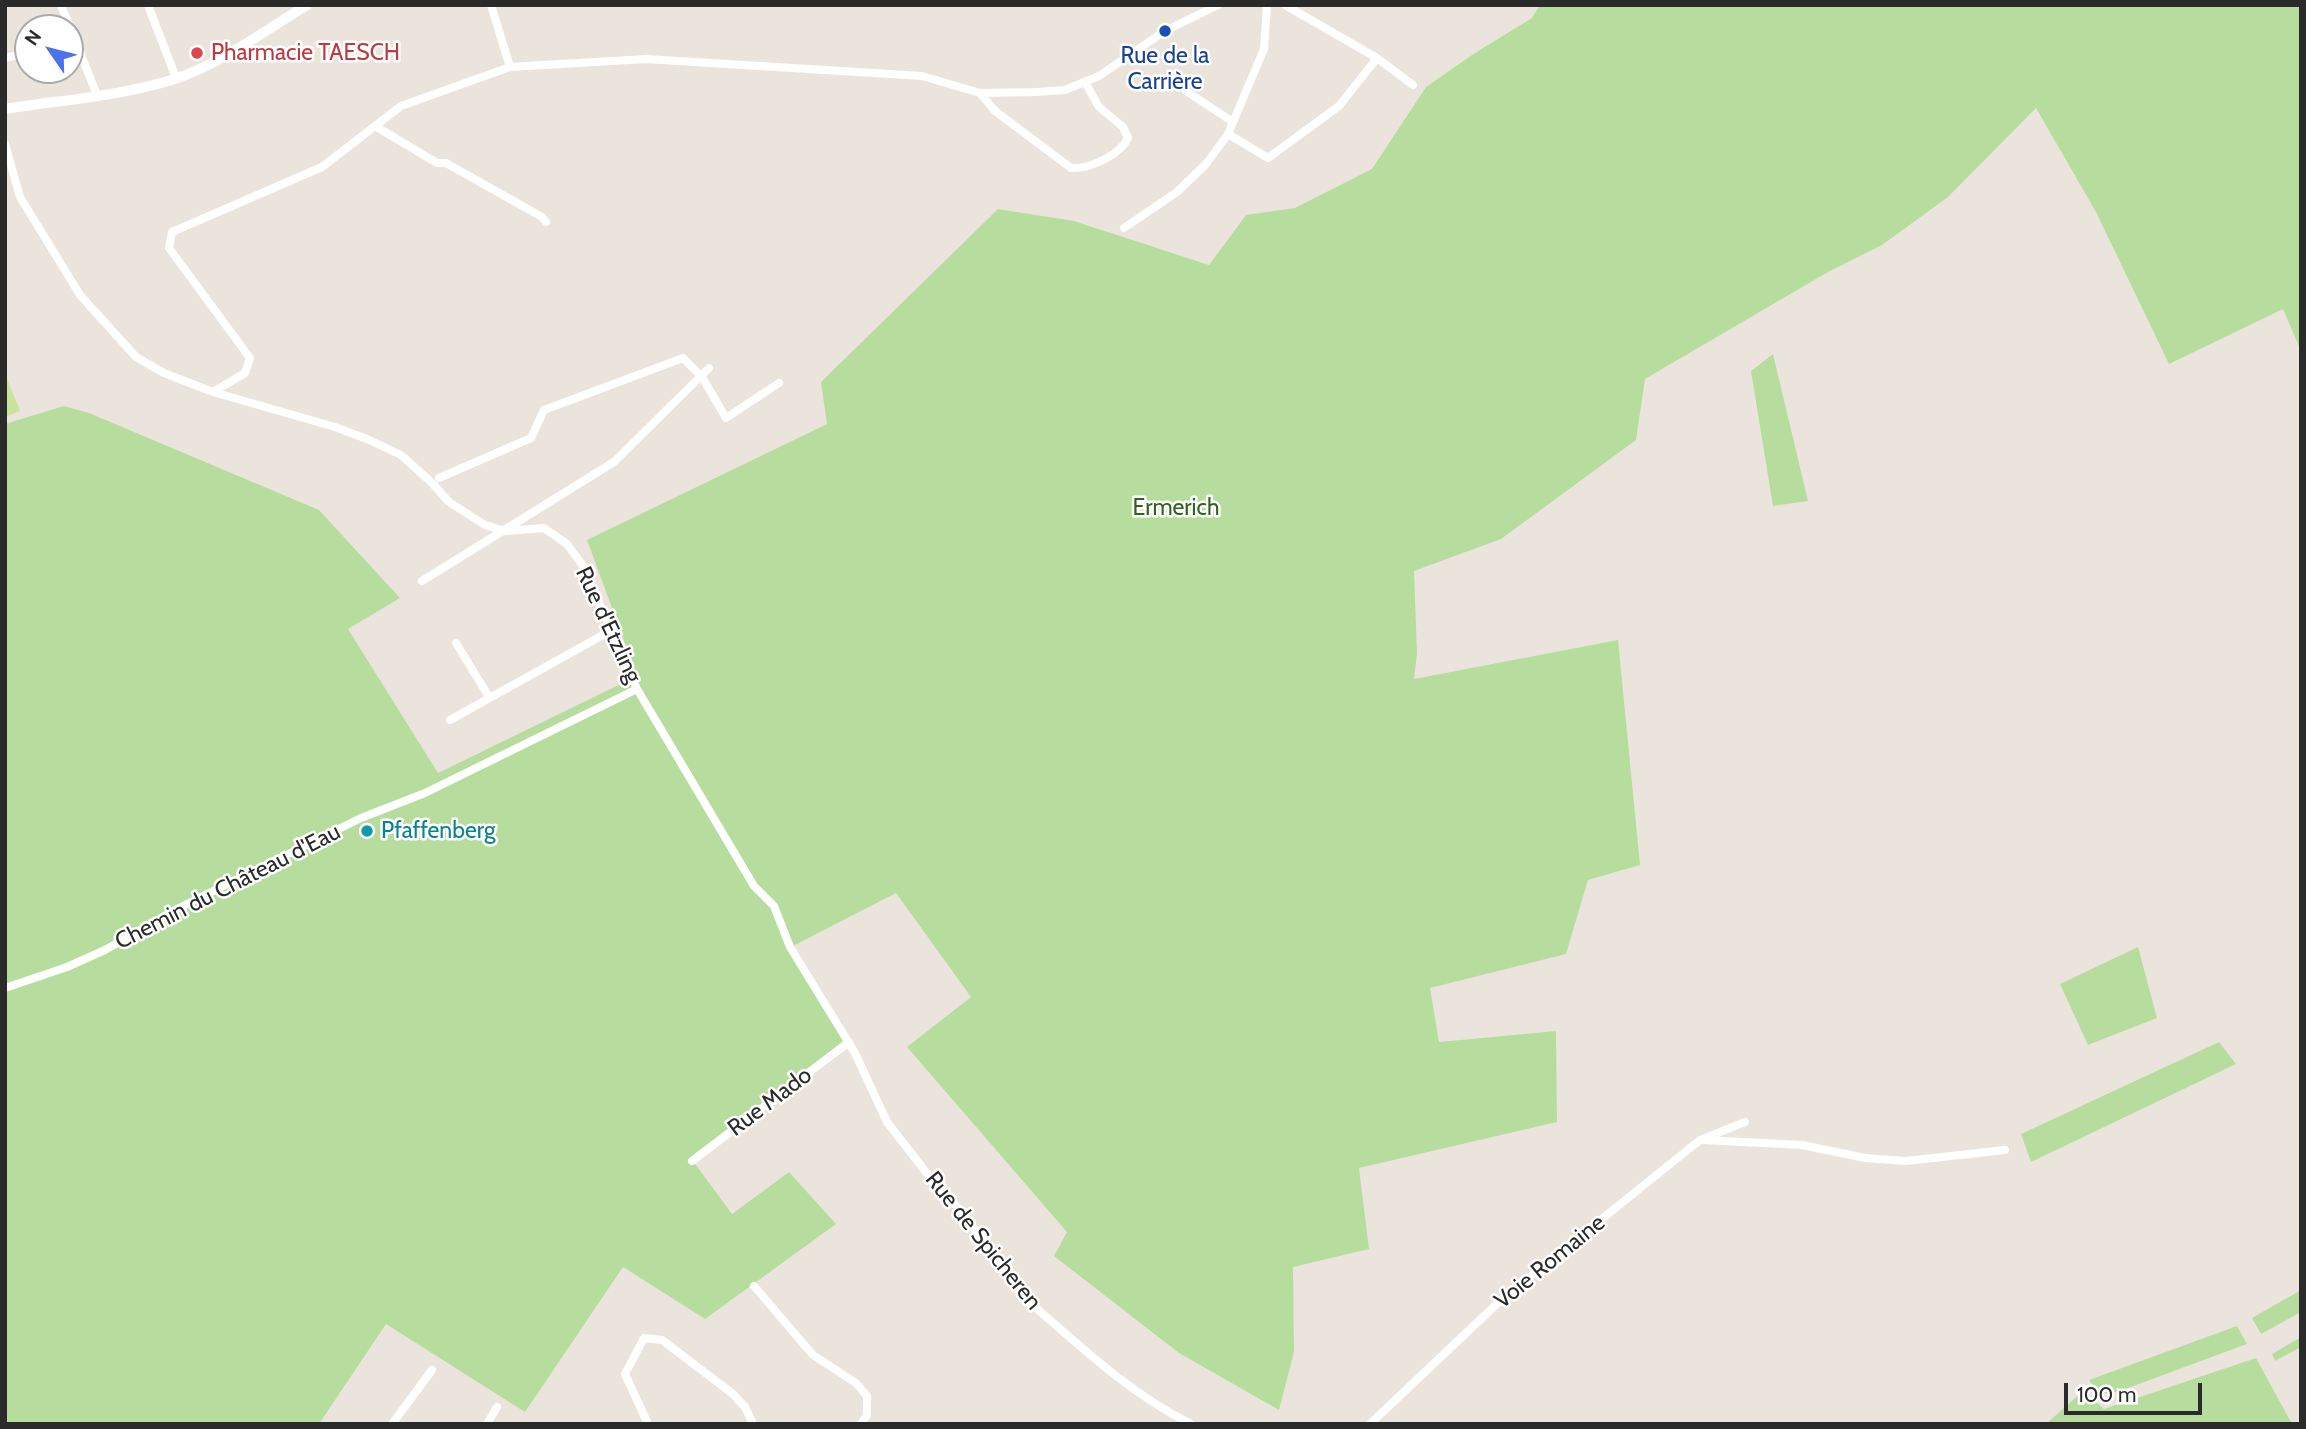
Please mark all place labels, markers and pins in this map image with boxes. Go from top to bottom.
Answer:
marker: Rue de la Carrière [1157,23,1173,39]
place label: Pharmacie TAESCH [211,39,400,67]
place label: Rue de la Carrière [1121,42,1209,96]
marker: Pharmacie TAESCH [189,45,205,61]
place label: Pfaffenberg [381,817,495,845]
marker: Pfaffenberg [359,823,375,839]

